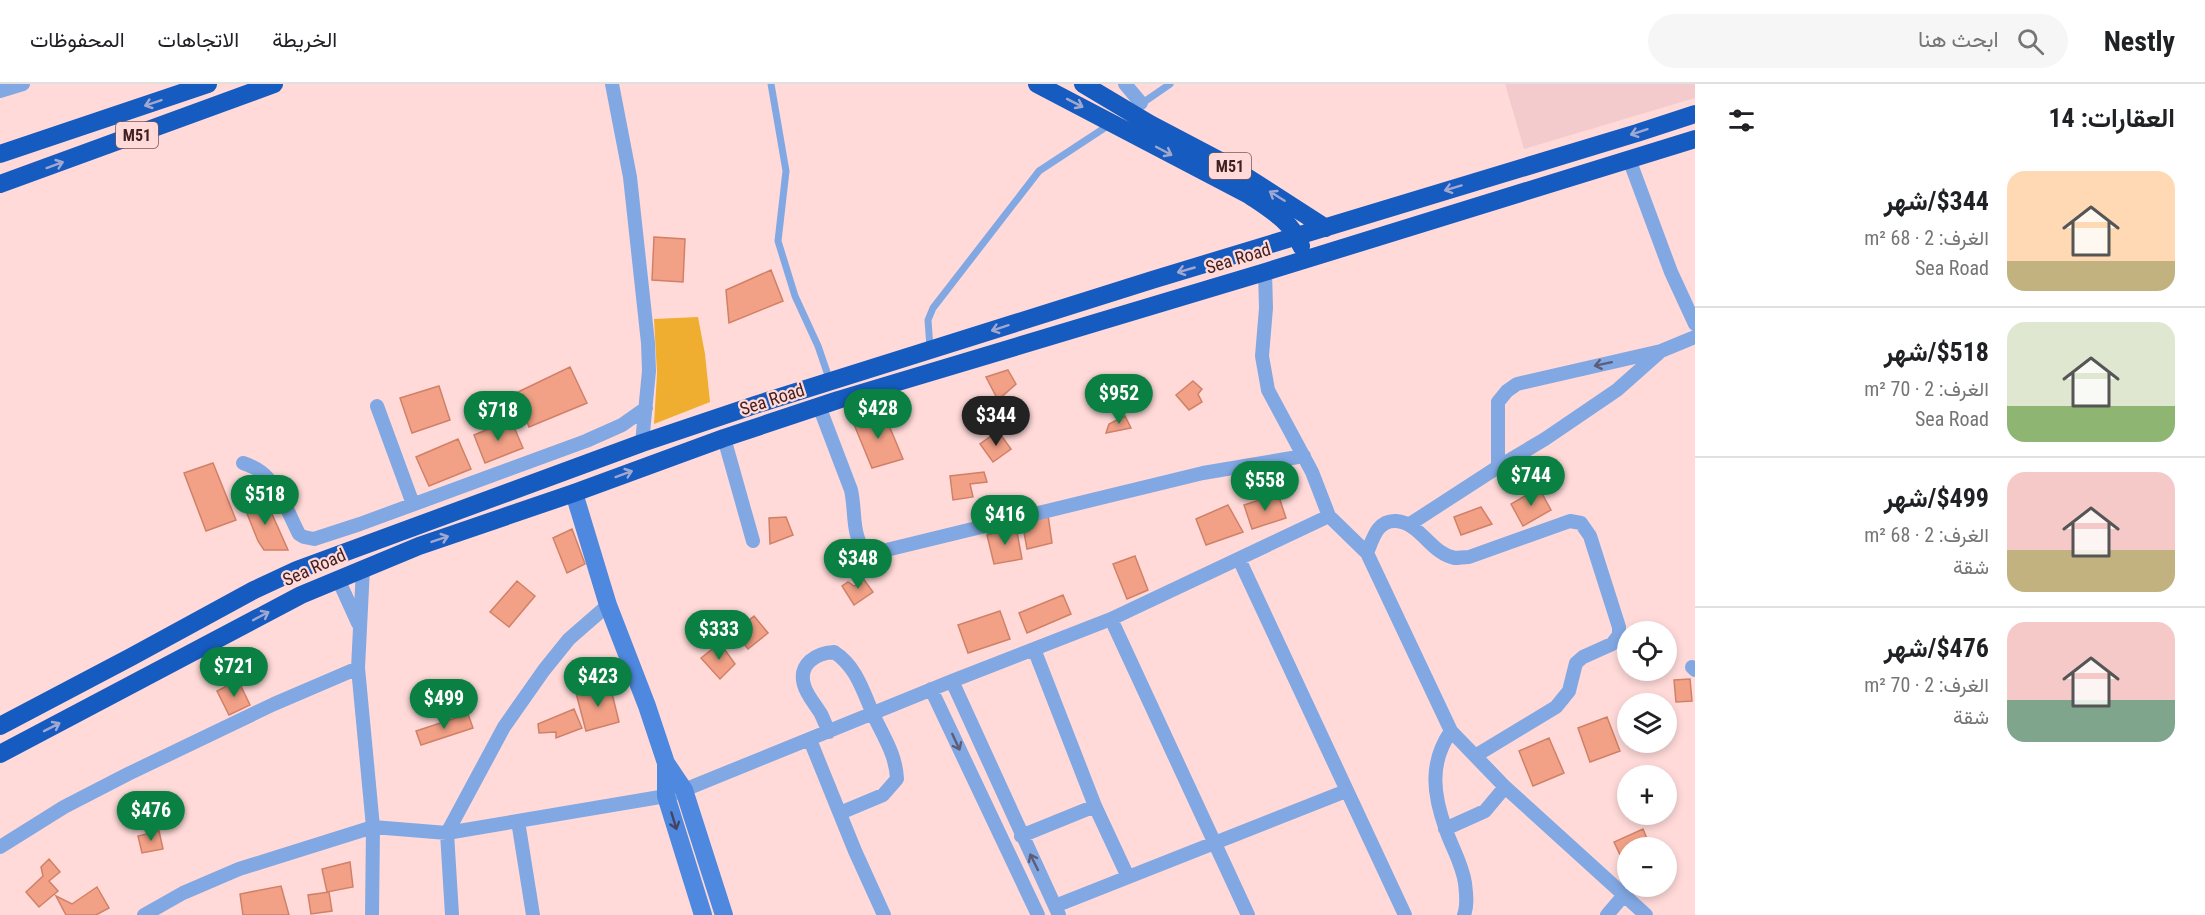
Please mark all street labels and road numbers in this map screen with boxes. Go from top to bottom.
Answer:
road number: M51 [116,122,158,148]
road number: M51 [1209,153,1251,179]
street label: Sea Road [1203,238,1273,278]
street label: Sea Road [737,379,807,419]
street label: Sea Road [279,544,349,590]

